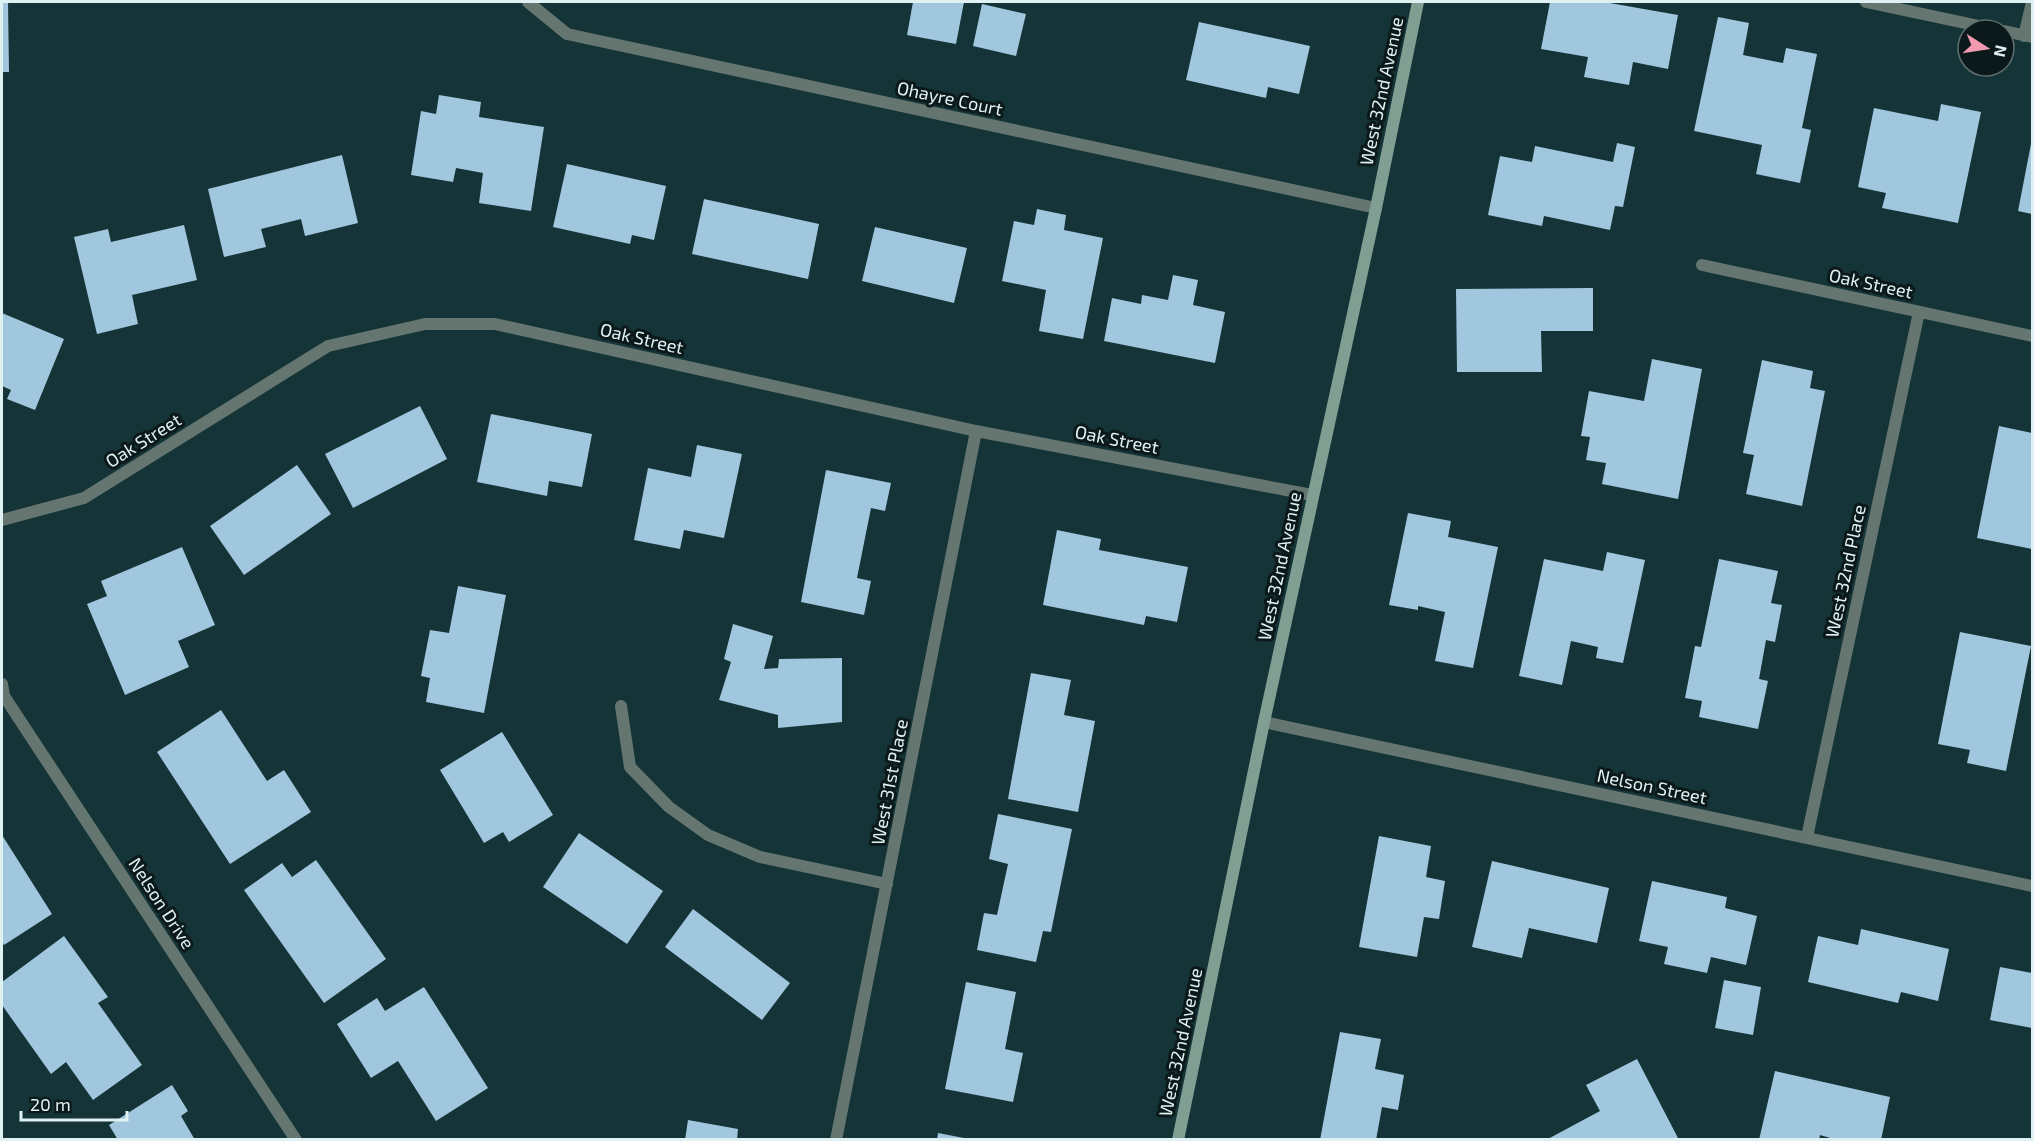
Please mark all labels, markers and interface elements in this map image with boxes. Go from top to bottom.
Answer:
street label: West 32nd Avenue [1355,15,1407,167]
north arrow [1956,18,2016,78]
text: N [1991,44,2012,59]
street label: Ohayre Court [895,76,1005,120]
street label: Oak Street [1827,263,1915,303]
street label: Oak Street [598,318,686,358]
street label: Oak Street [101,408,185,472]
street label: Oak Street [1073,420,1161,458]
street label: West 32nd Avenue [1253,490,1305,642]
street label: West 32nd Place [1820,502,1870,640]
street label: West 31st Place [866,717,912,847]
street label: Nelson Street [1595,764,1709,808]
street label: Nelson Drive [124,853,200,953]
street label: West 32nd Avenue [1154,966,1206,1118]
scale bar [21,1084,128,1122]
text: 20 m [30,1093,71,1115]

